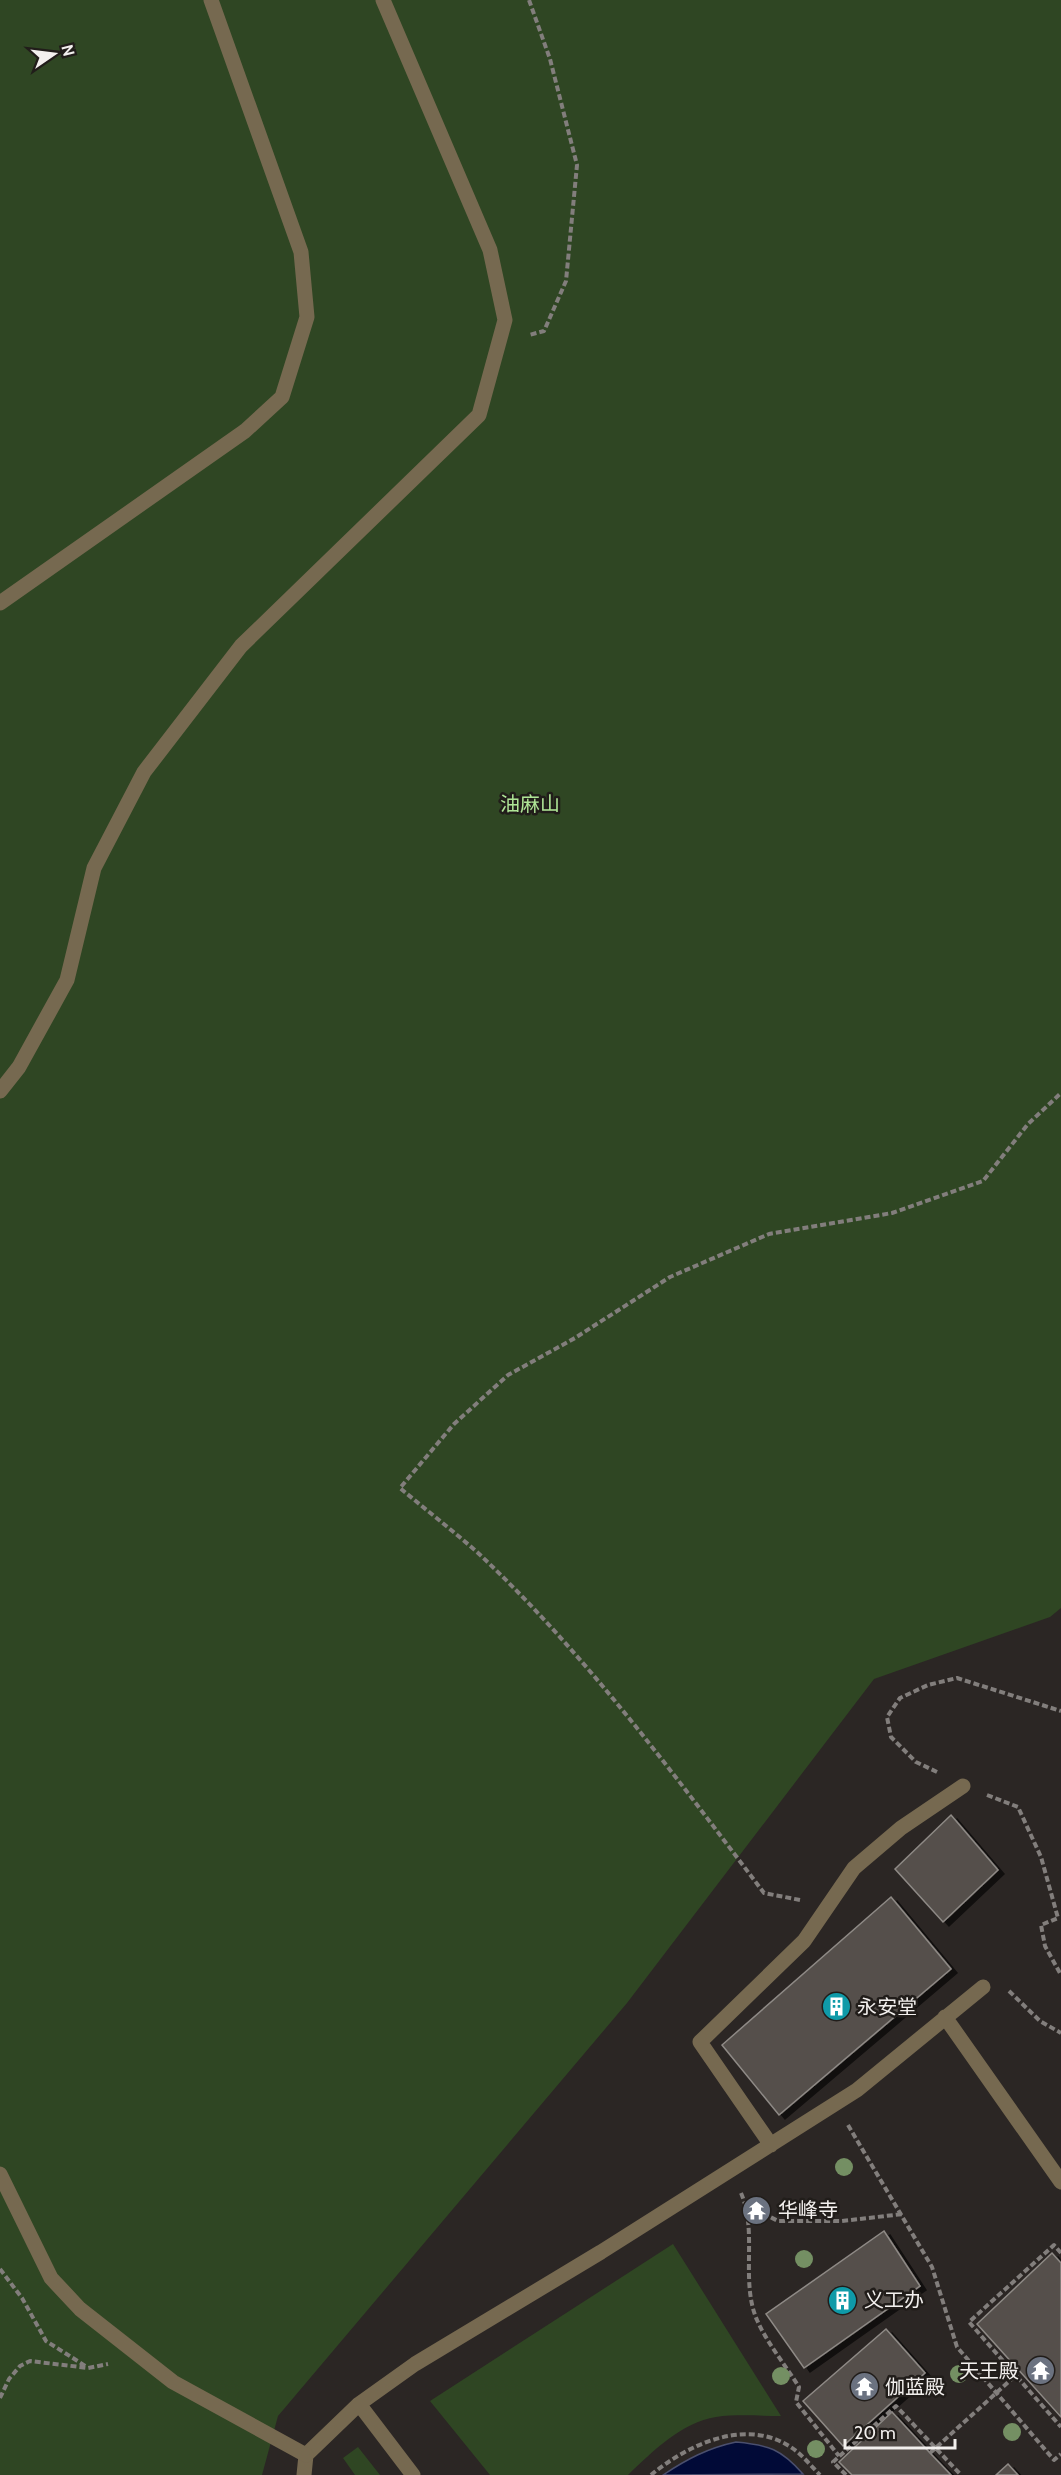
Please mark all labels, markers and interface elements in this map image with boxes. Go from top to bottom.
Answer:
north arrow [24,24,84,84]
text: N [57,43,79,58]
park label: 油麻山 [500,792,560,816]
building icon: 永安堂 [820,1991,852,2023]
place label: 永安堂 [857,1995,917,2019]
temple icon: 华峰寺 [741,2194,773,2226]
place label: 华峰寺 [778,2198,838,2222]
building icon: 义工办 [827,2284,859,2316]
place label: 义工办 [864,2288,924,2312]
temple icon: 天王殿 [1024,2355,1056,2387]
place label: 天王殿 [959,2359,1019,2383]
temple icon: 伽蓝殿 [848,2371,880,2403]
place label: 伽蓝殿 [885,2375,945,2399]
scale bar [845,2412,954,2450]
text: 20 m [854,2422,896,2444]

